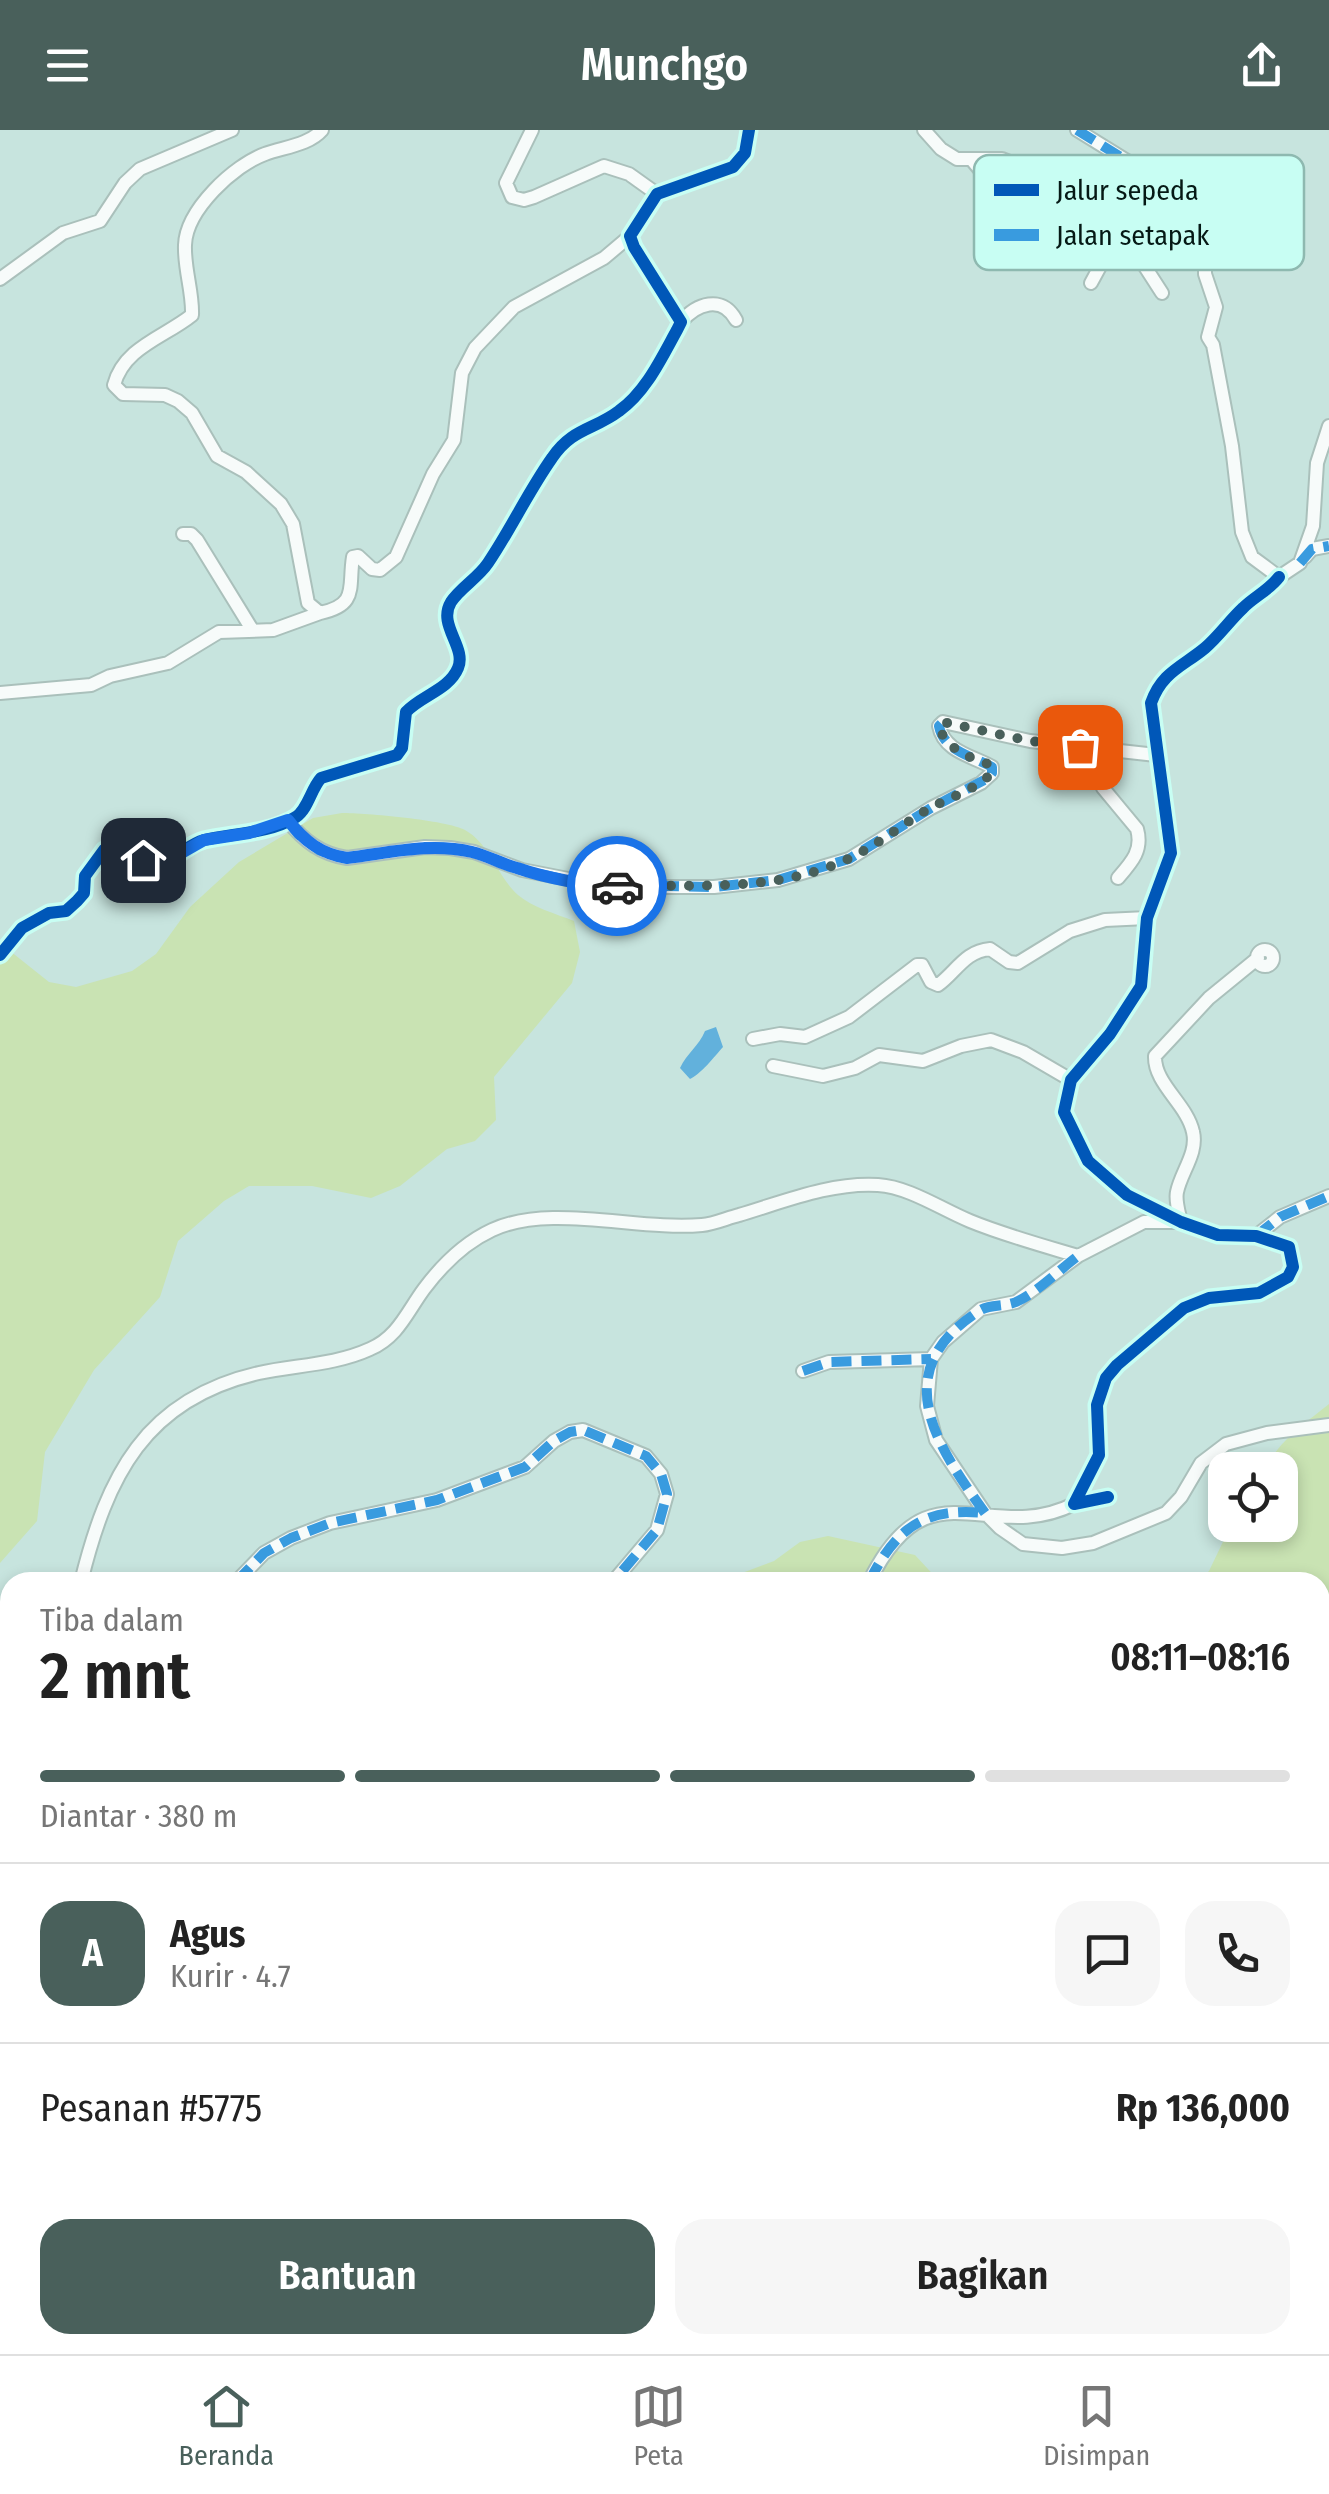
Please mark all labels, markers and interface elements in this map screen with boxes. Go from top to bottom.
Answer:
icon: menu [40,38,95,93]
text: Munchgo [581,38,748,92]
icon: share [1234,38,1289,93]
legend [974,155,1304,270]
text: Jalur sepeda [1056,174,1199,207]
text: Jalan setapak [1056,219,1210,252]
pin [1038,705,1123,790]
icon: bag [1053,720,1108,775]
pin [101,818,186,903]
icon: home [116,833,171,888]
courier [567,836,667,936]
icon: car [590,859,645,914]
map controls [1208,1452,1298,1542]
button: locate [1208,1452,1298,1542]
text: Tiba dalam [40,1601,184,1639]
text: 08:11–08:16 [1110,1634,1290,1680]
text: 2 mnt [40,1637,190,1715]
text: Diantar · 380 m [40,1797,237,1835]
button: chat [1055,1901,1160,2006]
button: phone [1185,1901,1290,2006]
text: Agus [170,1911,246,1957]
text: A [82,1930,103,1976]
text: Kurir · 4.7 [170,1957,291,1995]
text: Pesanan #5775 [40,2085,262,2131]
text: Rp 136,000 [1116,2085,1290,2131]
button: Bantuan [40,2219,655,2334]
button: Bagikan [675,2219,1290,2334]
tab: Beranda [179,2379,274,2472]
tab: Peta [631,2379,686,2472]
tab: Disimpan [1043,2379,1150,2472]

